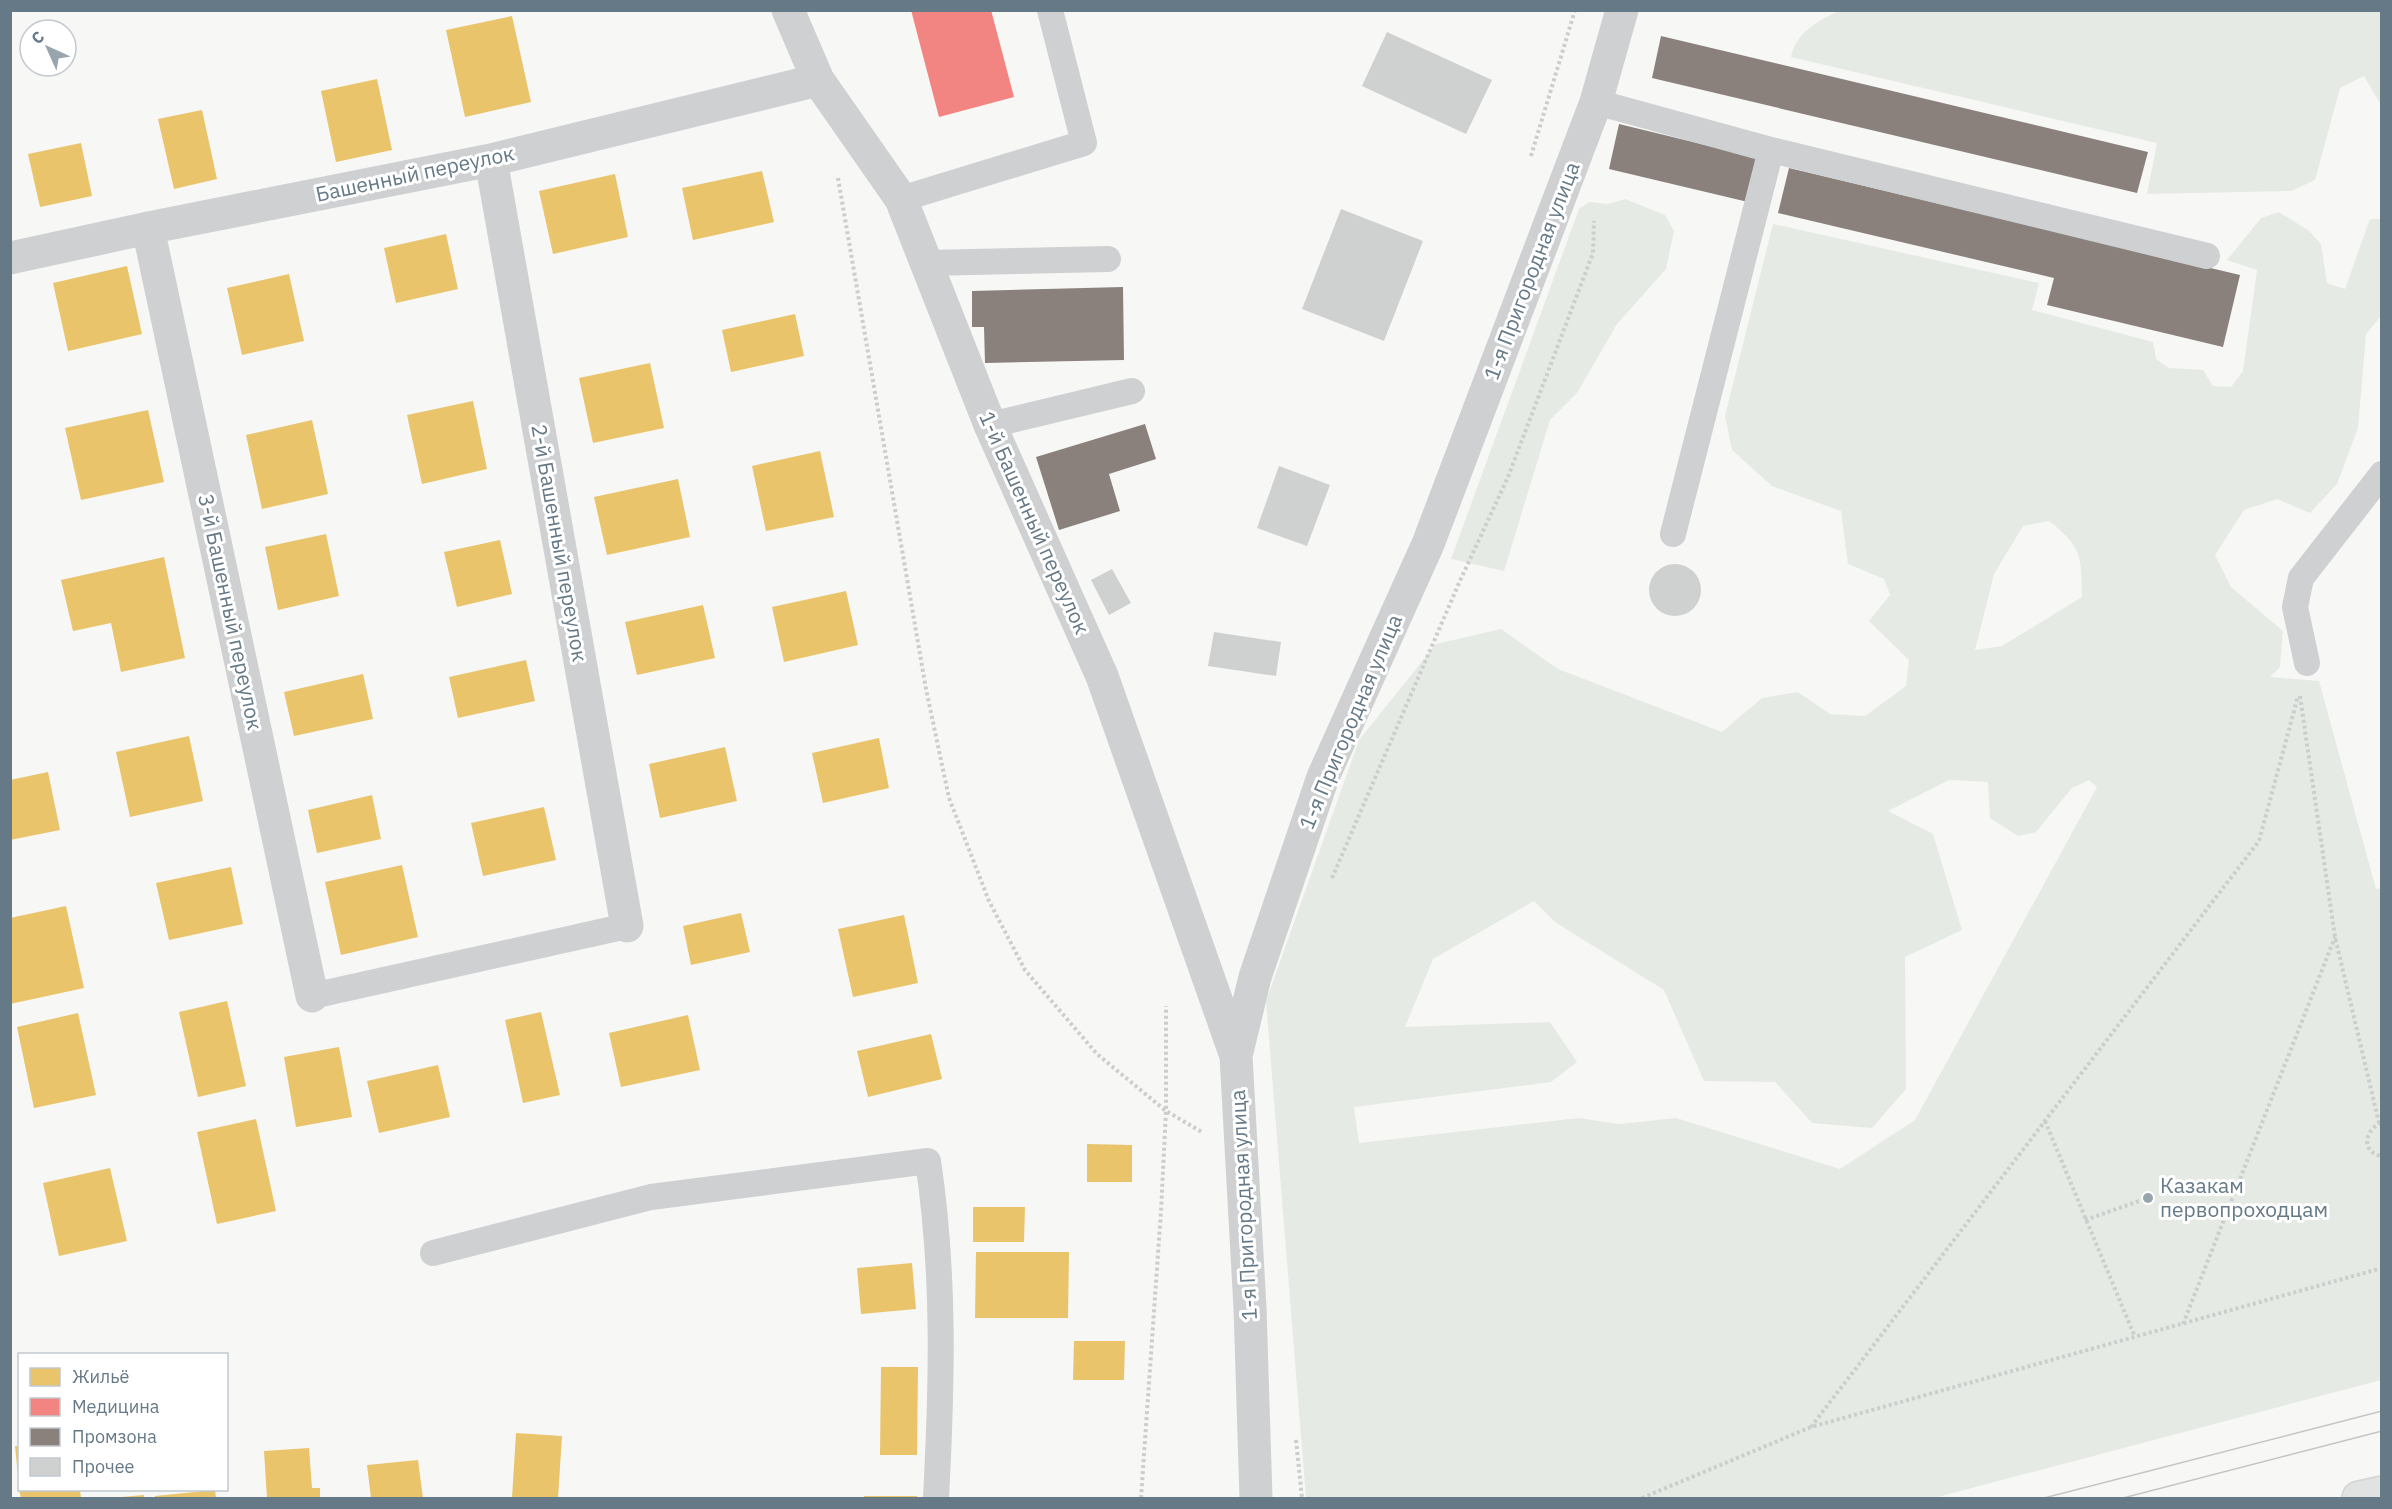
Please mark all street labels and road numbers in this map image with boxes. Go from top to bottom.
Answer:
street label: Башенный переулок [313,138,517,208]
street label: 1-я Пригородная улица [1477,158,1586,384]
street label: 1-й Башенный переулок [973,407,1097,638]
street label: 2-й Башенный переулок [525,422,595,664]
street label: 3-й Башенный переулок [192,491,270,732]
street label: 1-я Пригородная улица [1292,610,1408,833]
street label: 1-я Пригородная улица [1223,1089,1263,1321]

